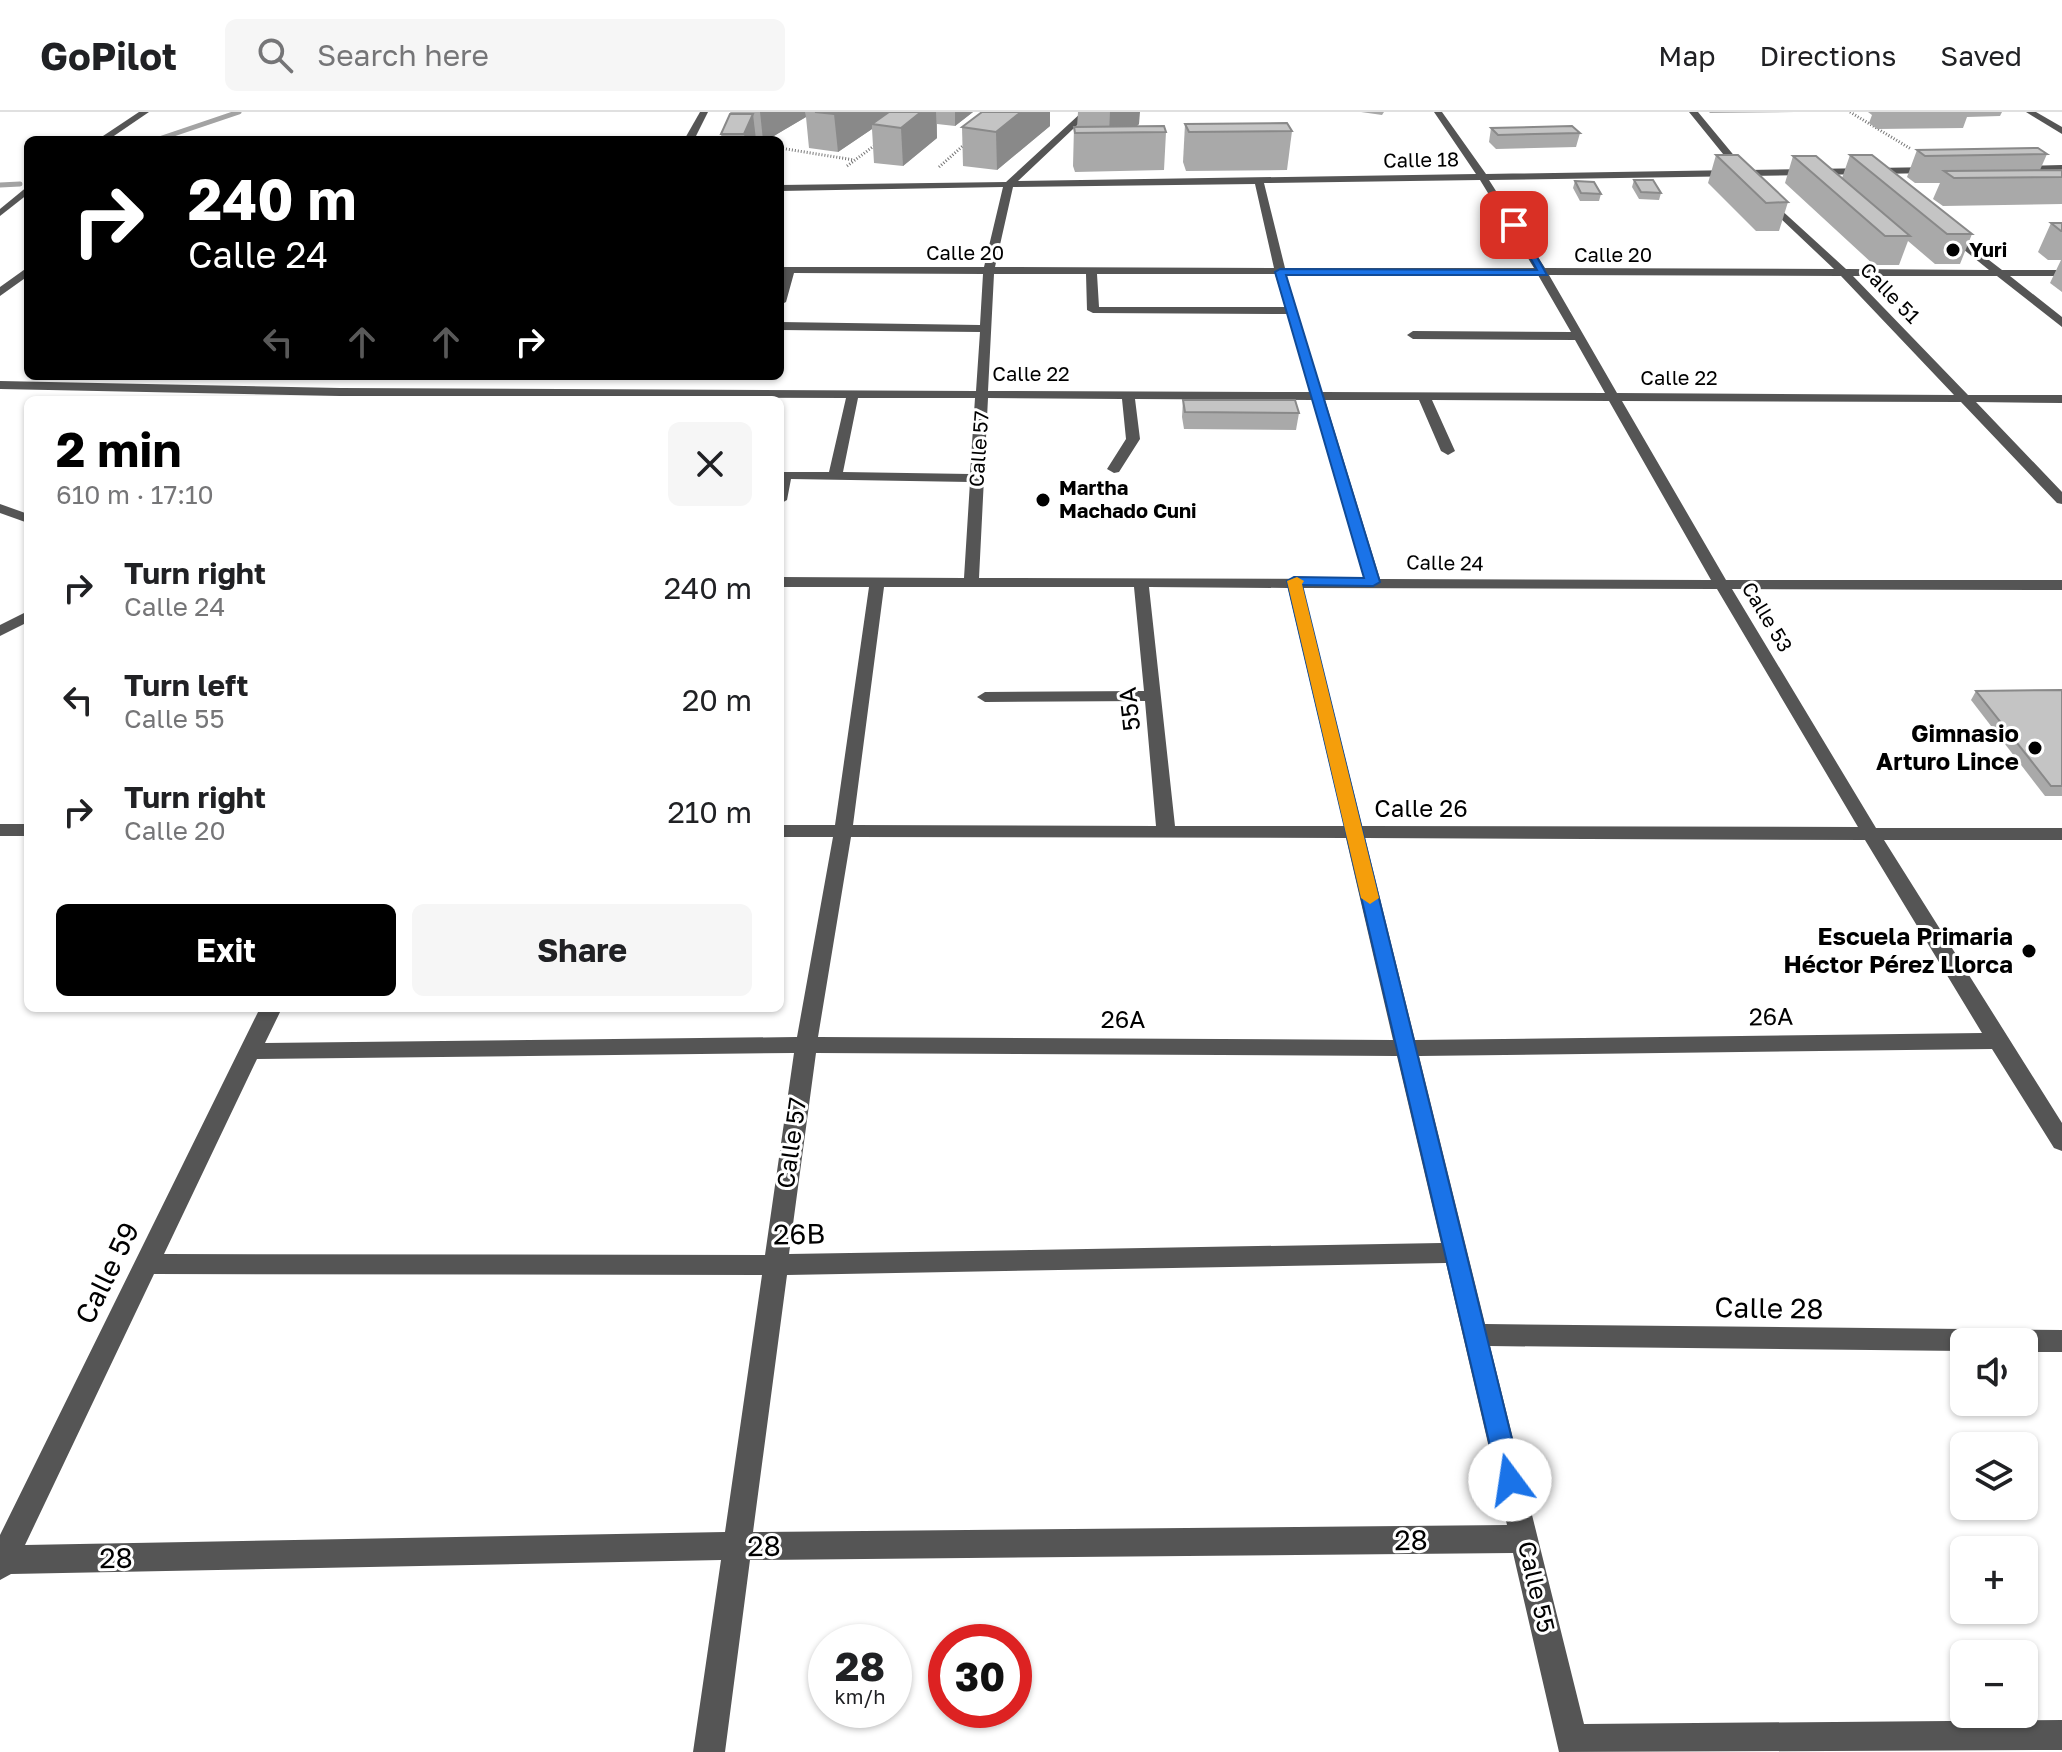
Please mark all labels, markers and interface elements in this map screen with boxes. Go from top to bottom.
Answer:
search box [225,19,785,91]
text: GoPilot [40,33,177,78]
icon: search [253,33,297,77]
text: Search here [317,37,489,73]
text: Map [1658,39,1715,72]
text: Directions [1759,39,1896,72]
text: Saved [1940,39,2022,72]
street label: Calle 18 [1383,146,1459,172]
text: 240 m [188,165,357,232]
icon: right [56,168,160,272]
pin [1480,191,1548,259]
icon: arrive [1492,203,1536,247]
text: Calle 24 [188,233,328,276]
place label: Yuri [1969,237,2007,261]
street label: Calle 20 [926,240,1004,264]
marker: Yuri [1944,241,1962,259]
street label: Calle 20 [1574,242,1652,266]
street label: Calle 51 [1856,257,1926,328]
icon: left [256,320,300,364]
icon: ahead [340,320,384,364]
icon: ahead [424,320,468,364]
icon: right [508,320,552,364]
street label: Calle 22 [992,361,1070,385]
street label: Calle 22 [1640,365,1718,389]
street label: Calle 57 [963,410,993,488]
text: 2 min [56,420,181,478]
button: close [668,422,752,506]
place label: Martha Machado Cuni [1059,475,1197,522]
text: 610 m · 17:10 [56,479,214,510]
marker: Martha Machado Cuni [1034,491,1052,509]
street label: Calle 24 [1406,549,1484,575]
text: Turn right [124,555,266,591]
icon: right [56,566,100,610]
text: 240 m [664,570,752,606]
street label: Calle 53 [1738,577,1798,656]
text: Calle 24 [124,591,225,622]
text: Turn left [124,667,249,703]
icon: left [56,678,100,722]
text: 20 m [682,682,752,718]
street label: 55A [1112,686,1145,733]
text: Calle 55 [124,703,225,734]
place label: Gimnasio Arturo Lince [1876,718,2019,775]
marker: Gimnasio Arturo Lince [2026,739,2044,757]
text: Turn right [124,779,266,815]
icon: right [56,790,100,834]
street label: Calle 26 [1374,793,1468,822]
text: 210 m [667,794,752,830]
text: Calle 20 [124,815,226,846]
button: Exit [56,904,396,996]
button: Share [412,904,752,996]
place label: Escuela Primaria Héctor Pérez Llorca [1783,921,2013,978]
marker: Escuela Primaria Héctor Pérez Llorca [2020,942,2038,960]
street label: 26A [1748,1001,1793,1030]
street label: 26A [1101,1004,1145,1033]
street label: Calle 57 [770,1095,811,1190]
street label: Calle 59 [68,1217,145,1329]
street label: 26B [773,1217,825,1250]
street label: Calle 28 [1714,1290,1824,1325]
map controls [1950,1328,2038,1728]
button: sound [1950,1328,2038,1416]
button: layers [1950,1432,2038,1520]
position arrow [1468,1438,1552,1522]
street label: 28 [1394,1523,1428,1556]
street label: 28 [747,1529,781,1562]
button: + [1950,1536,2038,1624]
street label: Calle 55 [1513,1538,1562,1635]
street label: 28 [99,1541,133,1574]
speed limit sign: 30 [928,1624,1032,1728]
button: − [1950,1640,2038,1728]
text: 28 [835,1642,885,1690]
text: km/h [835,1684,885,1708]

